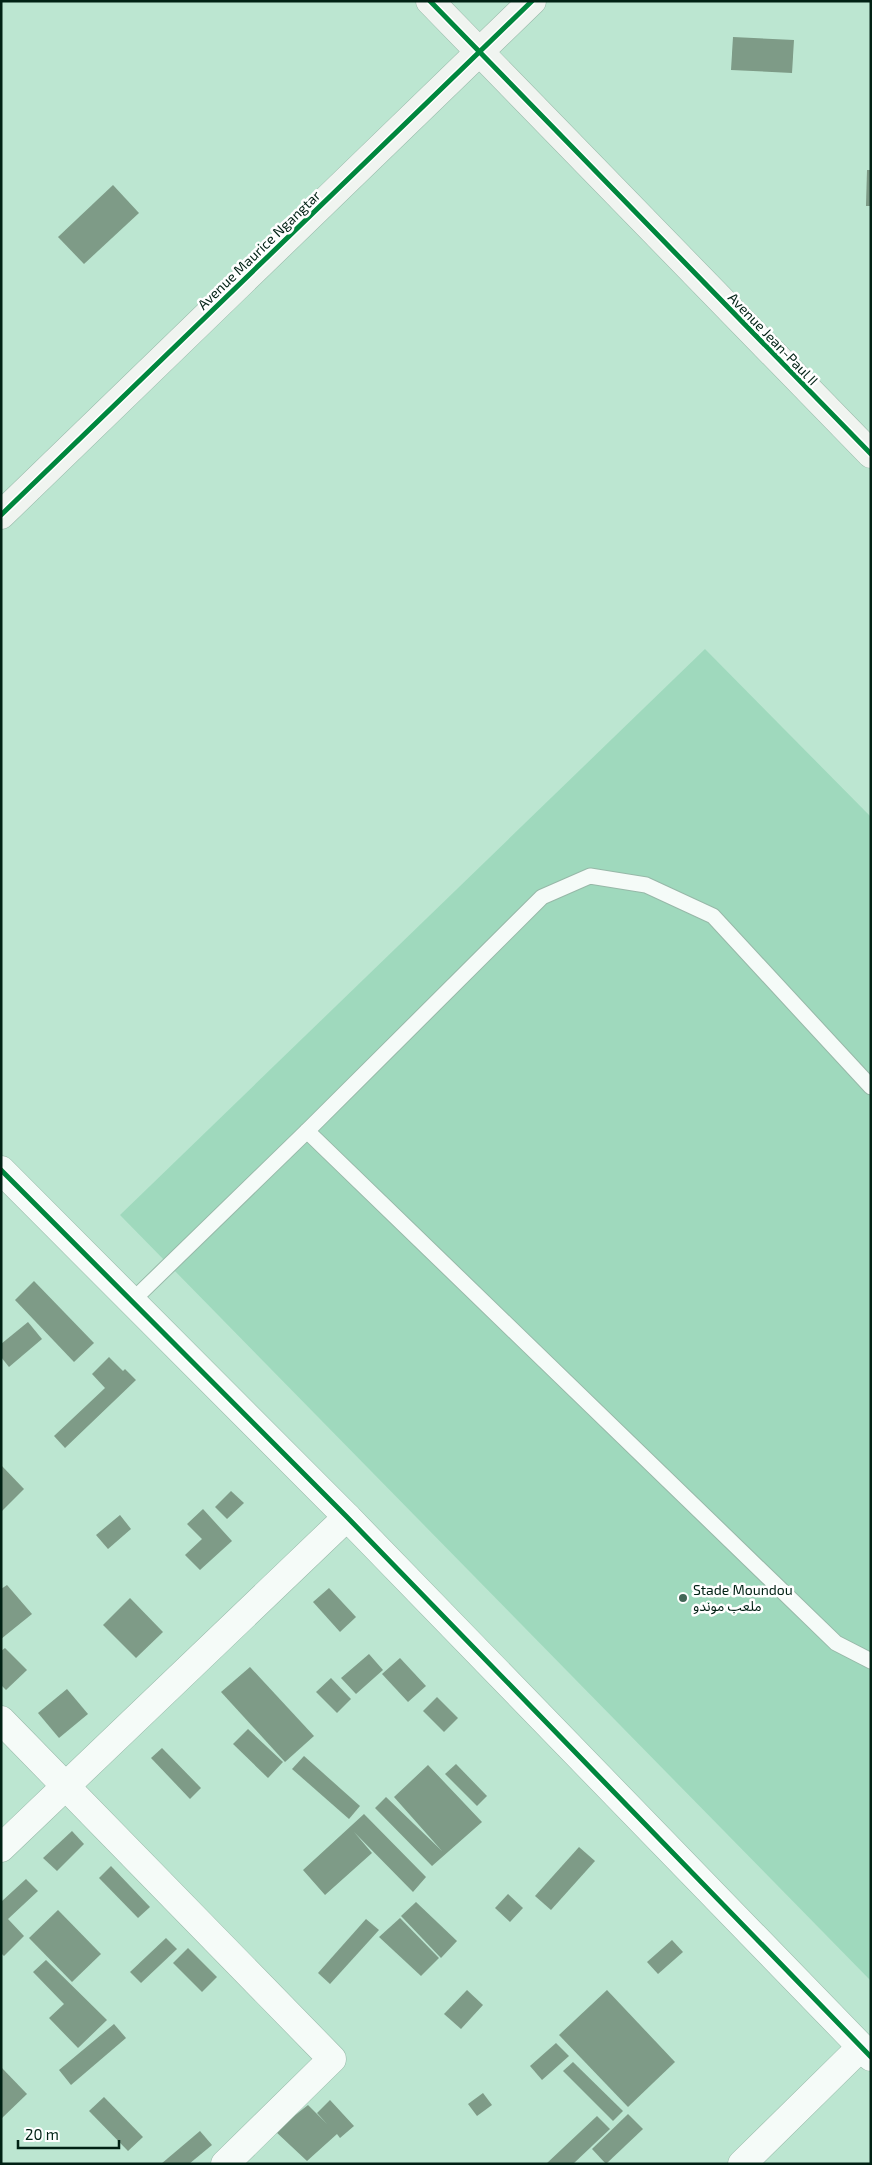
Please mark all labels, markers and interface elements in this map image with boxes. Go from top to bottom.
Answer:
street label: Avenue Maurice Ngangtar [194,186,324,313]
street label: Avenue Jean-Paul II [725,289,822,389]
place label: Stade Moundou ملعب موندو [693,1581,793,1615]
marker: Stade Moundou ملعب موندو [677,1592,689,1604]
scale bar [18,2118,119,2150]
text: 20 m [25,2125,59,2143]

